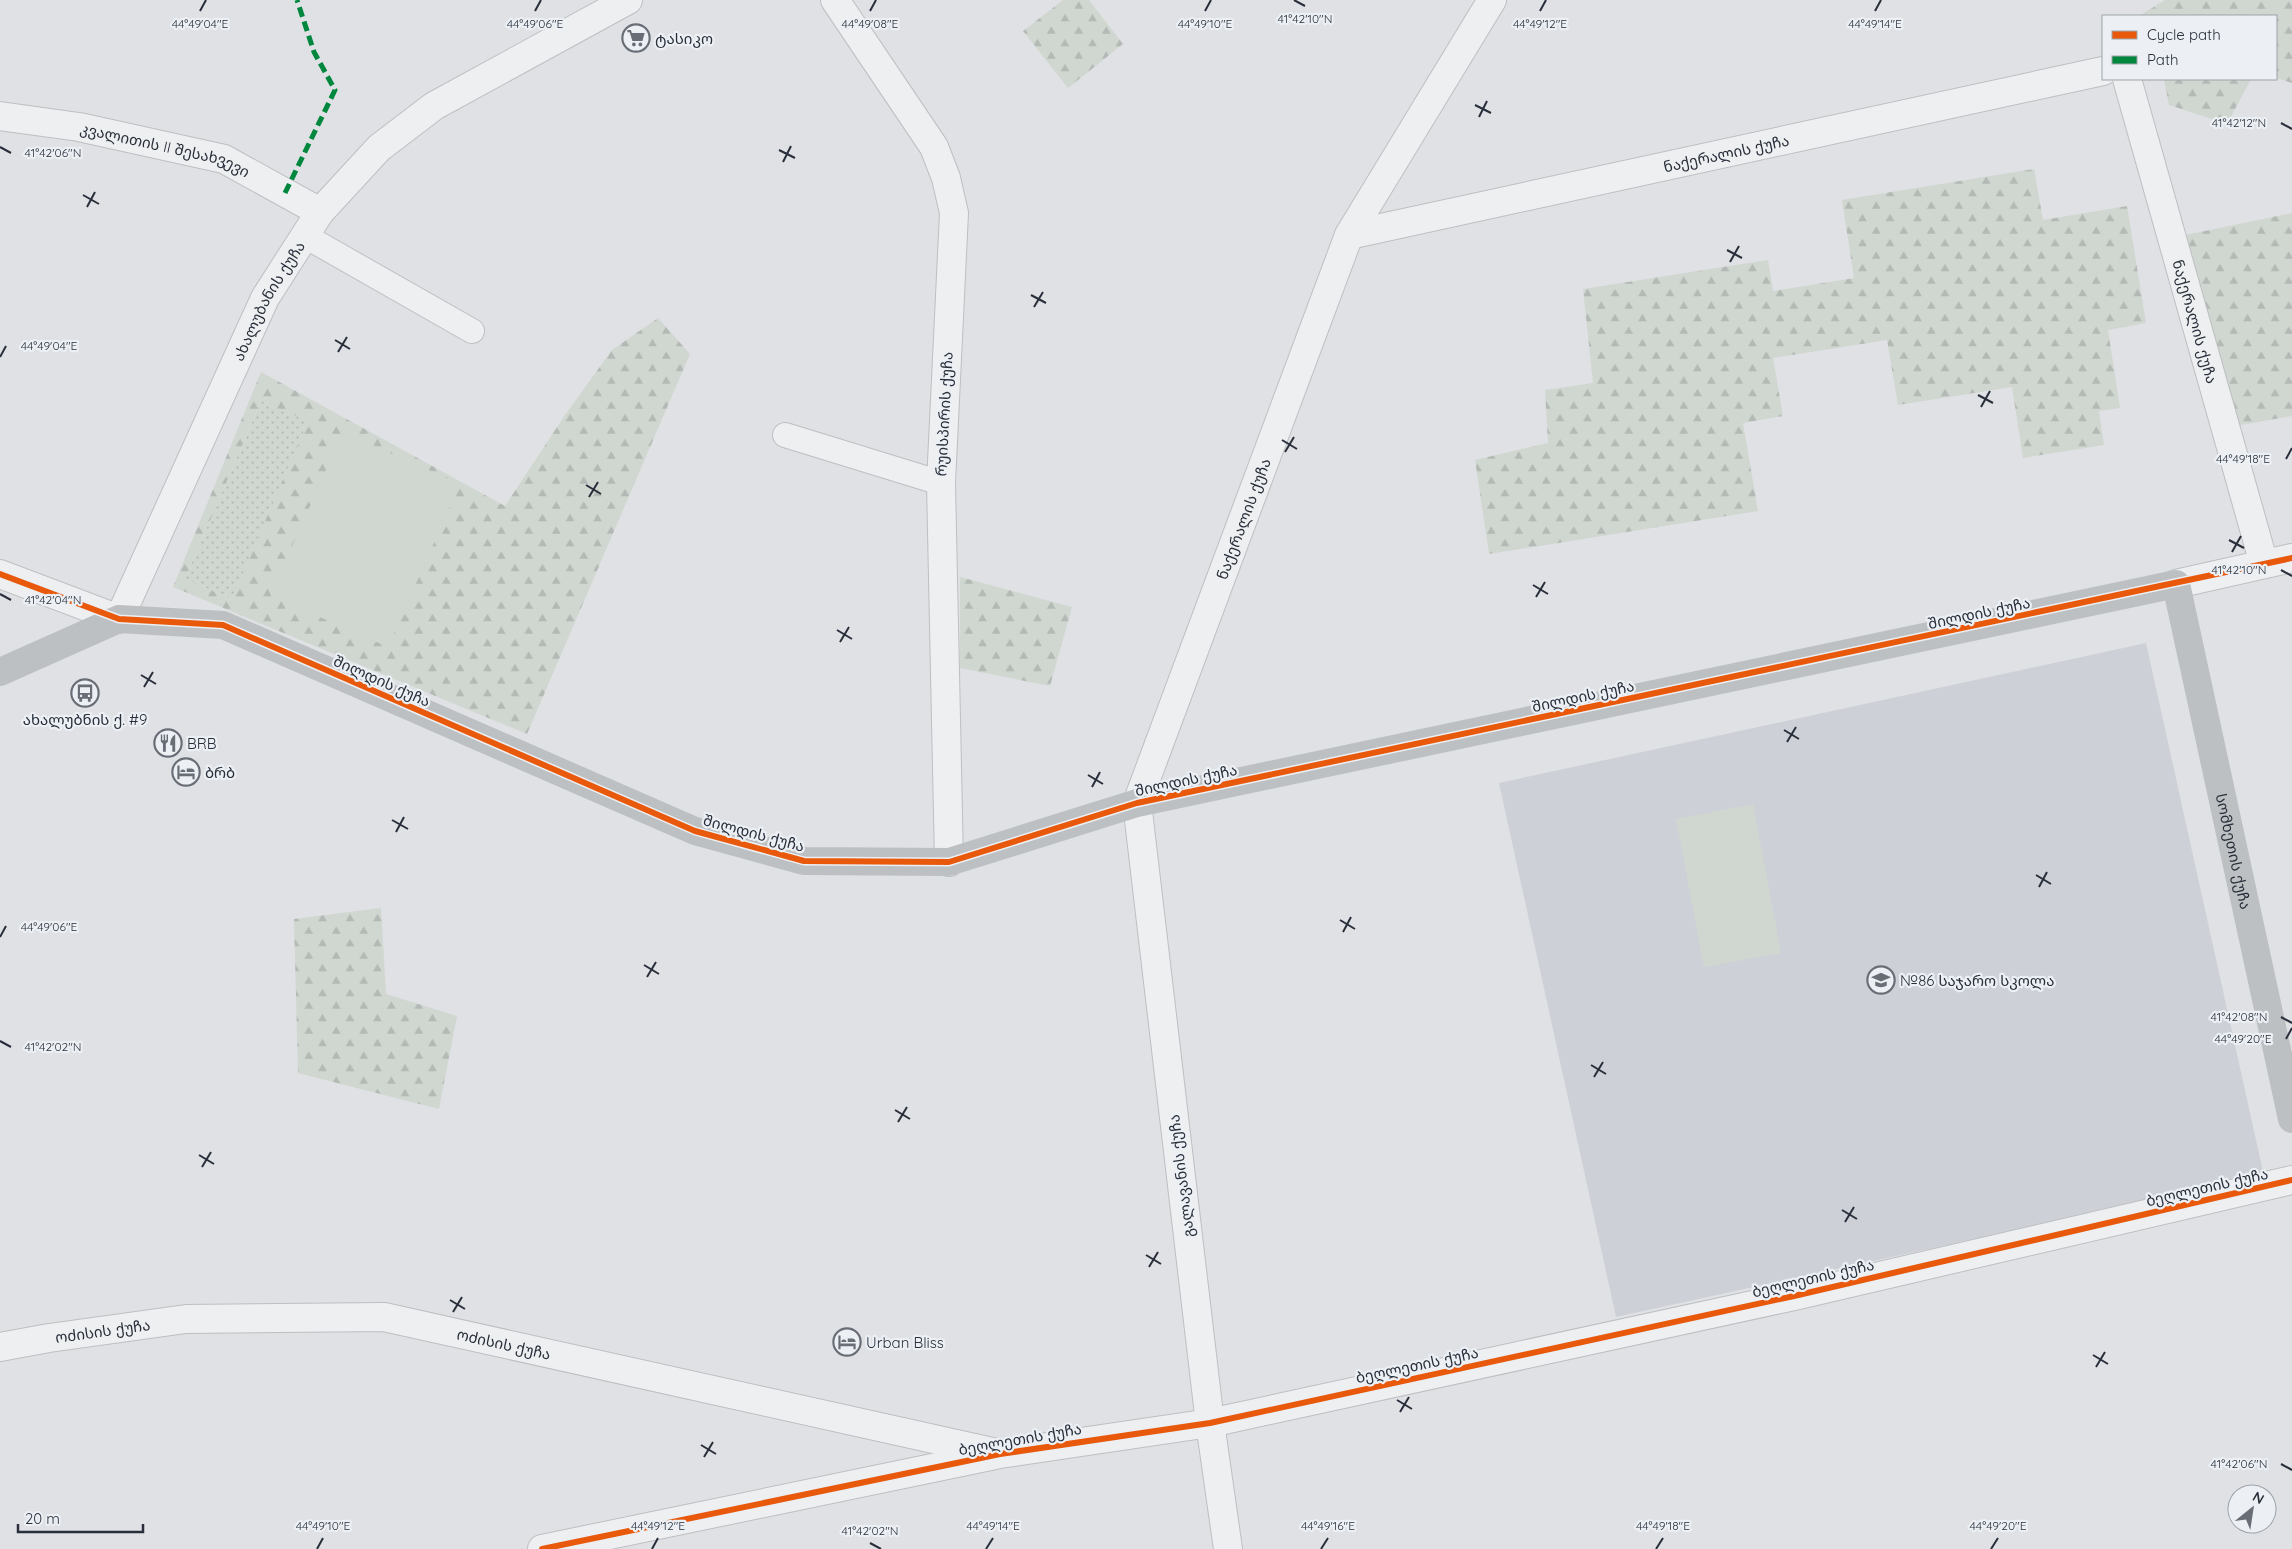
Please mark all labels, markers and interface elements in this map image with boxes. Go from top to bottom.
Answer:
text: 41°42'10"N [1278,11,1332,26]
legend [2102,15,2277,80]
text: 44°49'04"E [172,16,228,31]
text: 44°49'06"E [507,16,564,31]
text: 44°49'08"E [842,16,899,31]
text: 44°49'10"E [1178,16,1233,31]
text: 44°49'12"E [1513,16,1567,31]
text: 44°49'14"E [1848,16,1902,31]
supermarket icon: ტასიკო [621,23,651,53]
text: Cycle path [2147,25,2221,44]
place label: ტასიკო [655,29,713,48]
text: Path [2147,50,2179,69]
text: 41°42'12"N [2212,115,2266,130]
street label: კვალითის II შესახვევი [79,118,253,181]
street label: ნაქერალის ქუჩა [1662,130,1791,176]
text: 41°42'06"N [25,145,81,160]
street label: ახალუბანის ქუჩა [228,237,309,364]
street label: ნაქერალის ქუჩა [2169,257,2222,386]
text: 44°49'04"E [21,338,77,353]
street label: რუისპირის ქუჩა [931,351,957,477]
text: 44°49'18"E [2216,451,2270,466]
street label: ნაქერალის ქუჩა [1212,455,1274,582]
text: 41°42'10"N [2212,562,2266,577]
text: 41°42'04"N [25,592,81,607]
street label: შილდის ქუჩა [1926,593,2032,633]
street label: შილდის ქუჩა [331,651,433,711]
street label: შილდის ქუჩა [1530,676,1636,716]
bus stop icon: ახალუბნის ქ. #9 [70,678,100,708]
place label: ახალუბნის ქ. #9 [23,710,147,729]
restaurant icon: BRB [153,728,183,758]
place label: BRB [187,734,217,753]
hotel icon: ბრბ [171,757,201,787]
street label: შილდის ქუჩა [1133,760,1239,800]
place label: ბრბ [205,763,235,782]
street label: სომხეთის ქუჩა [2212,792,2256,911]
street label: შილდის ქუჩა [701,810,807,856]
text: 44°49'06"E [21,919,78,934]
school or university icon: №86 საჯარო სკოლა [1866,965,1896,995]
place label: №86 საჯარო სკოლა [1900,971,2054,990]
text: 41°42'08"N [2211,1009,2267,1024]
text: 44°49'20"E [2215,1031,2272,1046]
text: 41°42'02"N [24,1039,82,1054]
street label: გალავანის ქუჩა [1164,1113,1198,1239]
street label: ბეღლეთის ქუჩა [2144,1164,2270,1210]
street label: ბეღლეთის ქუჩა [1750,1255,1876,1301]
street label: ოძისის ქუჩა [54,1315,151,1347]
street label: ოძისის ქუჩა [455,1324,553,1363]
hotel icon: Urban Bliss [832,1327,862,1357]
place label: Urban Bliss [866,1333,944,1352]
street label: ბეღლეთის ქუჩა [1354,1343,1480,1387]
street label: ბეღლეთის ქუჩა [957,1419,1083,1459]
text: 41°42'06"N [2211,1456,2267,1471]
north arrow [2227,1484,2277,1534]
text: N [2250,1487,2267,1508]
scale bar [18,1502,142,1534]
text: 20 m [25,1509,60,1528]
text: 44°49'10"E [296,1518,351,1533]
text: 44°49'12"E [631,1518,685,1533]
text: 44°49'14"E [966,1518,1020,1533]
text: 44°49'16"E [1301,1518,1355,1533]
text: 44°49'18"E [1636,1518,1690,1533]
text: 44°49'20"E [1970,1518,2027,1533]
text: 41°42'02"N [841,1523,899,1538]

